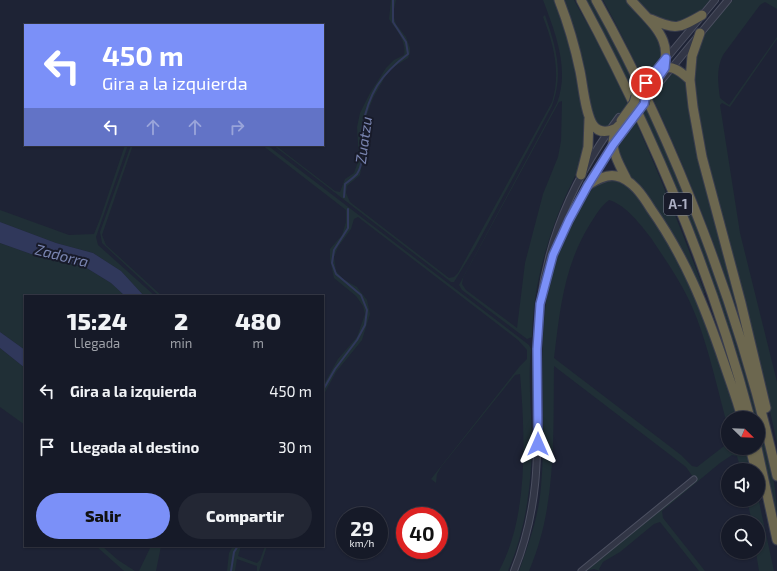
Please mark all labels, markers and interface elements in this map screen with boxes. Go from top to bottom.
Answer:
text: 450 m [102,38,184,72]
icon: left [36,40,88,92]
pin [629,66,663,100]
text: Gira a la izquierda [102,72,248,94]
icon: arrive [635,72,657,94]
water label: Zuatzu [351,115,375,165]
icon: left [100,116,122,138]
icon: ahead [142,116,164,138]
icon: ahead [184,116,206,138]
icon: right [226,116,248,138]
road number: A-1 [664,193,692,215]
water label: Zadorra [33,240,91,270]
text: 15:24 [67,306,127,335]
text: 2 [174,306,188,335]
text: 480 [235,306,281,335]
text: Llegada [74,335,120,351]
text: min [170,335,192,351]
text: m [252,335,264,351]
icon: left [36,380,58,402]
text: Gira a la izquierda [70,382,197,400]
text: 450 m [269,382,312,400]
north arrow [721,411,765,455]
map controls [721,411,765,559]
position arrow [517,423,559,465]
icon: arrive [36,436,58,458]
text: Llegada al destino [70,438,199,456]
text: 30 m [278,438,312,456]
button: sound [721,463,765,507]
button: Salir [36,493,170,539]
button: Compartir [178,493,312,539]
speed limit sign: 40 [396,507,448,559]
button: search [721,515,765,559]
text: 29 [350,516,374,540]
text: km/h [350,537,374,549]

